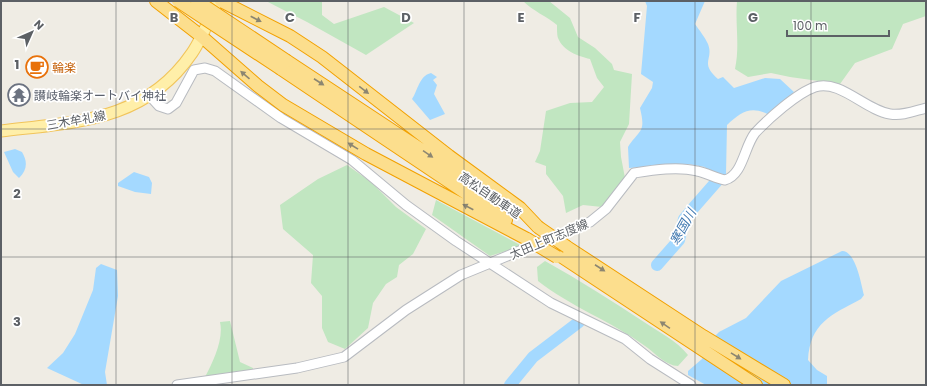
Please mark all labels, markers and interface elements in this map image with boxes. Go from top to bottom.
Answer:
text: B [170,8,179,27]
text: C [285,8,295,27]
text: D [401,8,411,27]
text: E [517,8,525,27]
text: F [633,8,641,27]
text: G [748,8,758,27]
north arrow [12,12,52,52]
scale bar [787,12,889,38]
text: N [30,16,48,34]
one-way arrow [250,16,261,22]
text: 100 m [793,17,827,34]
cafe icon: 輪楽 [24,54,50,80]
text: 1 [15,55,19,74]
place label: 輪楽 [52,59,76,76]
one-way arrow [239,70,250,79]
one-way arrow [314,78,324,86]
temple icon: 讃岐輪楽オートバイ神社 [6,82,32,108]
one-way arrow [358,86,369,94]
place label: 讃岐輪楽オートバイ神社 [34,87,166,104]
street label: 三木牟礼線 [45,106,107,134]
one-way arrow [347,143,359,150]
one-way arrow [422,150,434,157]
street label: 高松自動車道 [455,168,525,222]
text: 2 [13,184,21,203]
one-way arrow [462,204,473,211]
water label: 寒国川 [665,204,702,249]
street label: 太田上町志度線 [507,215,591,263]
one-way arrow [595,264,605,272]
text: 3 [13,312,21,331]
one-way arrow [659,321,670,329]
one-way arrow [730,353,742,360]

